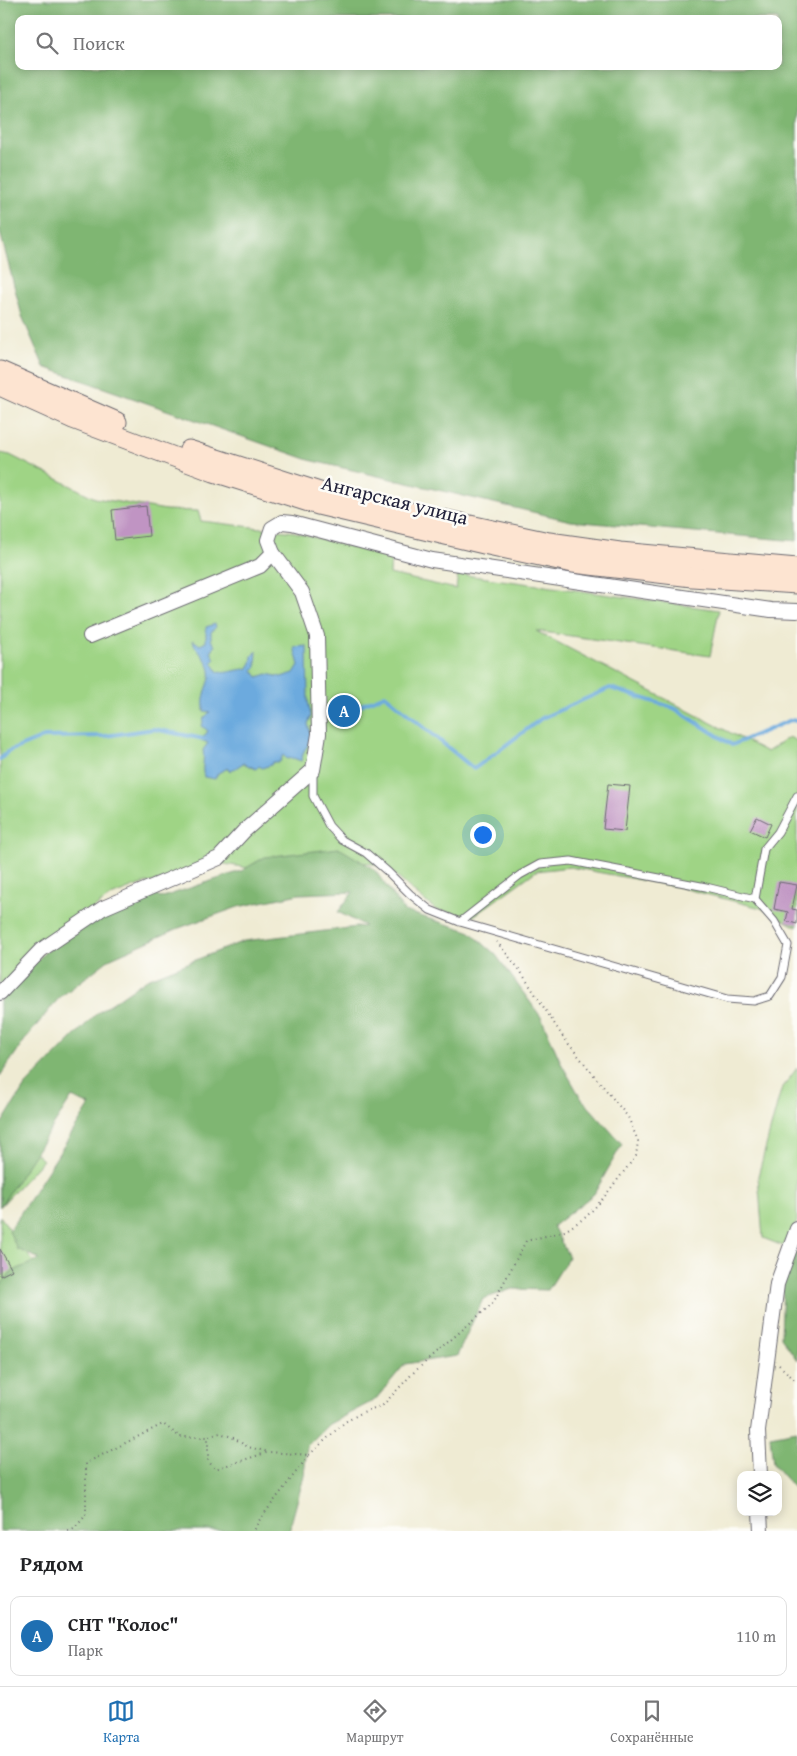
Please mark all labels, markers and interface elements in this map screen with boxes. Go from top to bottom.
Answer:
search box [15,15,782,70]
icon: search [33,29,61,57]
text: Поиск [73,29,125,57]
street label: Ангарская улица [319,467,472,532]
pin: A [328,692,360,730]
your location [470,822,496,848]
map controls [737,1471,782,1516]
button: layers [737,1471,782,1516]
text: Рядом [20,1548,83,1579]
text: СНТ "Колос" [68,1610,179,1638]
text: A [32,1624,42,1648]
text: 110 m [736,1624,776,1648]
text: Парк [68,1638,103,1662]
tab: Карта [103,1697,140,1747]
tab: Маршрут [346,1697,404,1747]
tab: Сохранённые [610,1697,694,1747]

